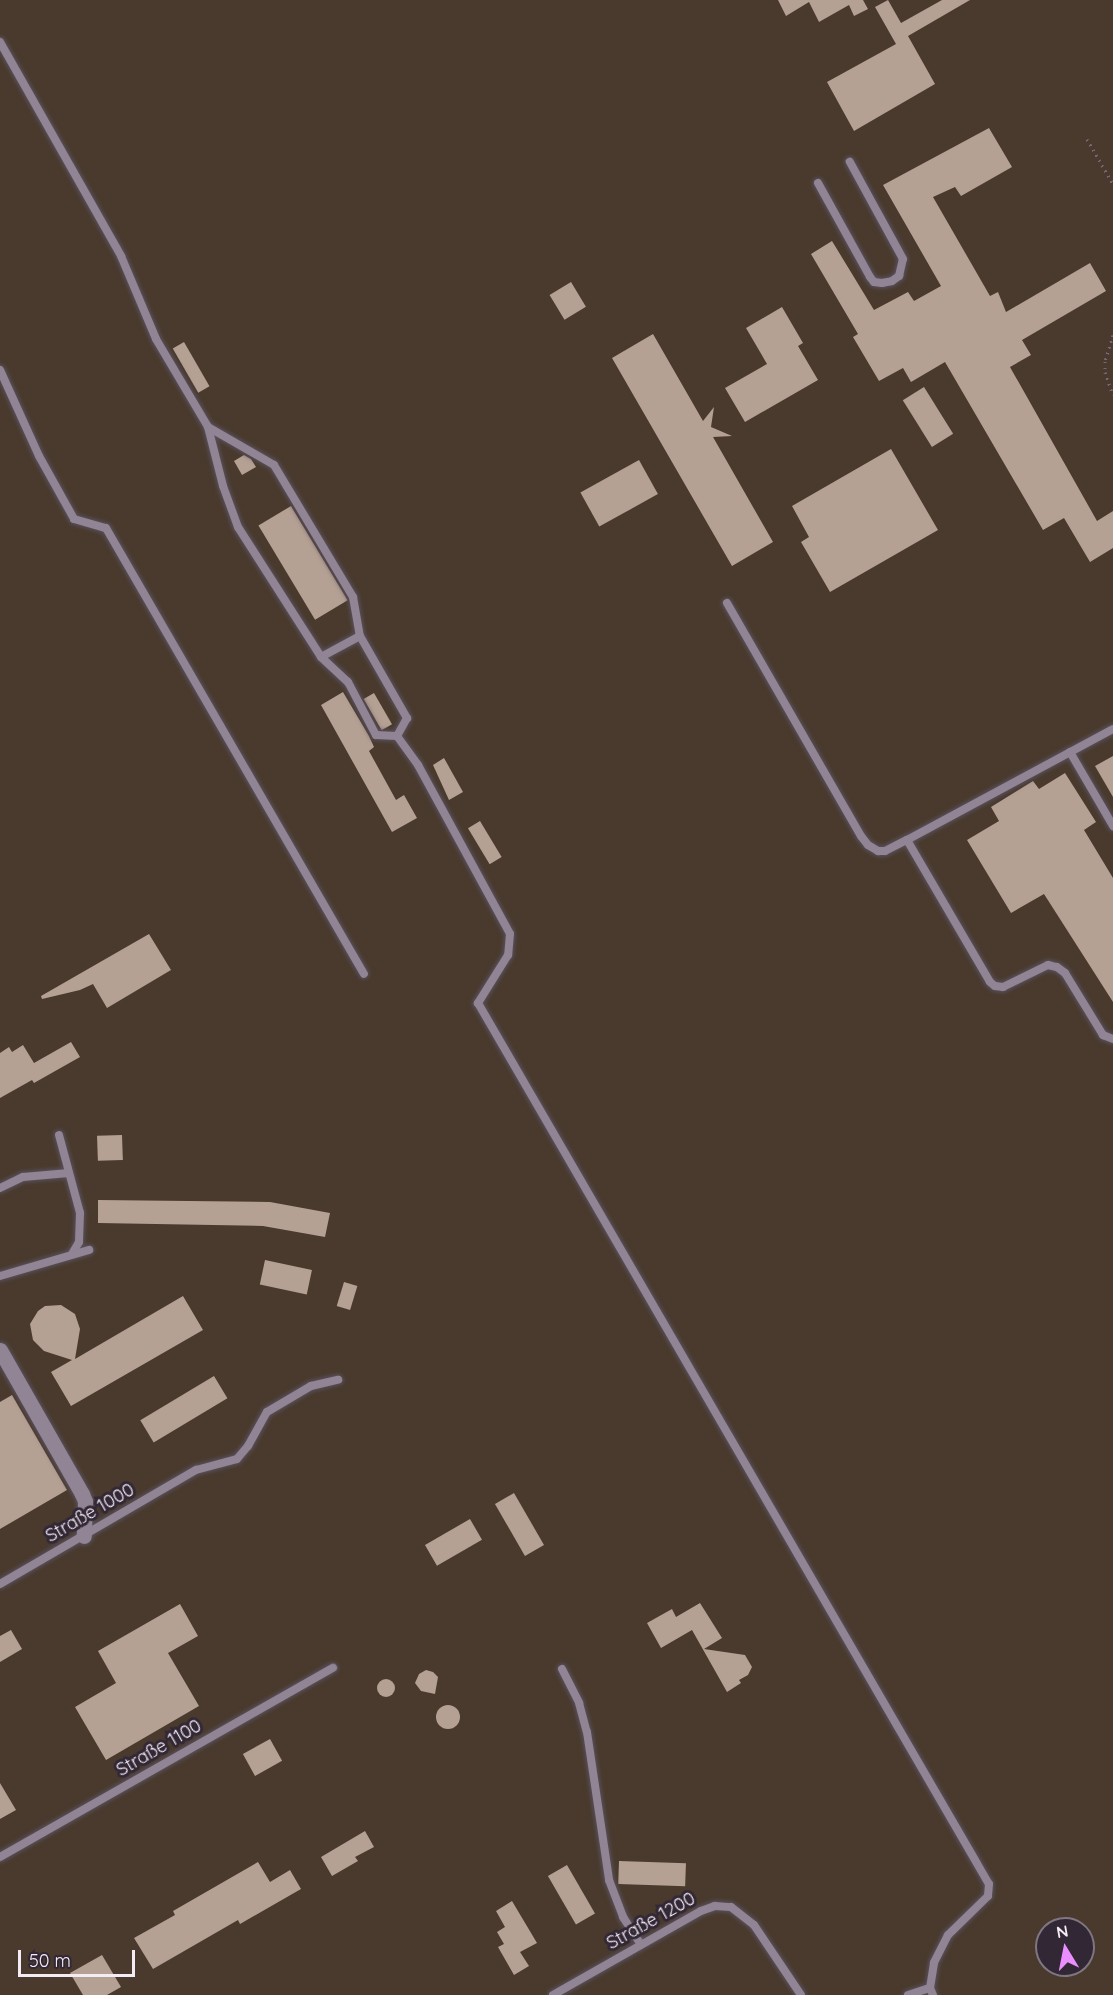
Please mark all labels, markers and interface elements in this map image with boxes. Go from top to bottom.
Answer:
street label: Straße 1000 [42,1479,138,1547]
street label: Straße 1100 [113,1715,205,1781]
street label: Straße 1200 [603,1888,699,1954]
north arrow [1035,1917,1095,1977]
text: N [1055,1920,1070,1942]
scale bar [21,1938,138,1976]
text: 50 m [29,1949,71,1972]

